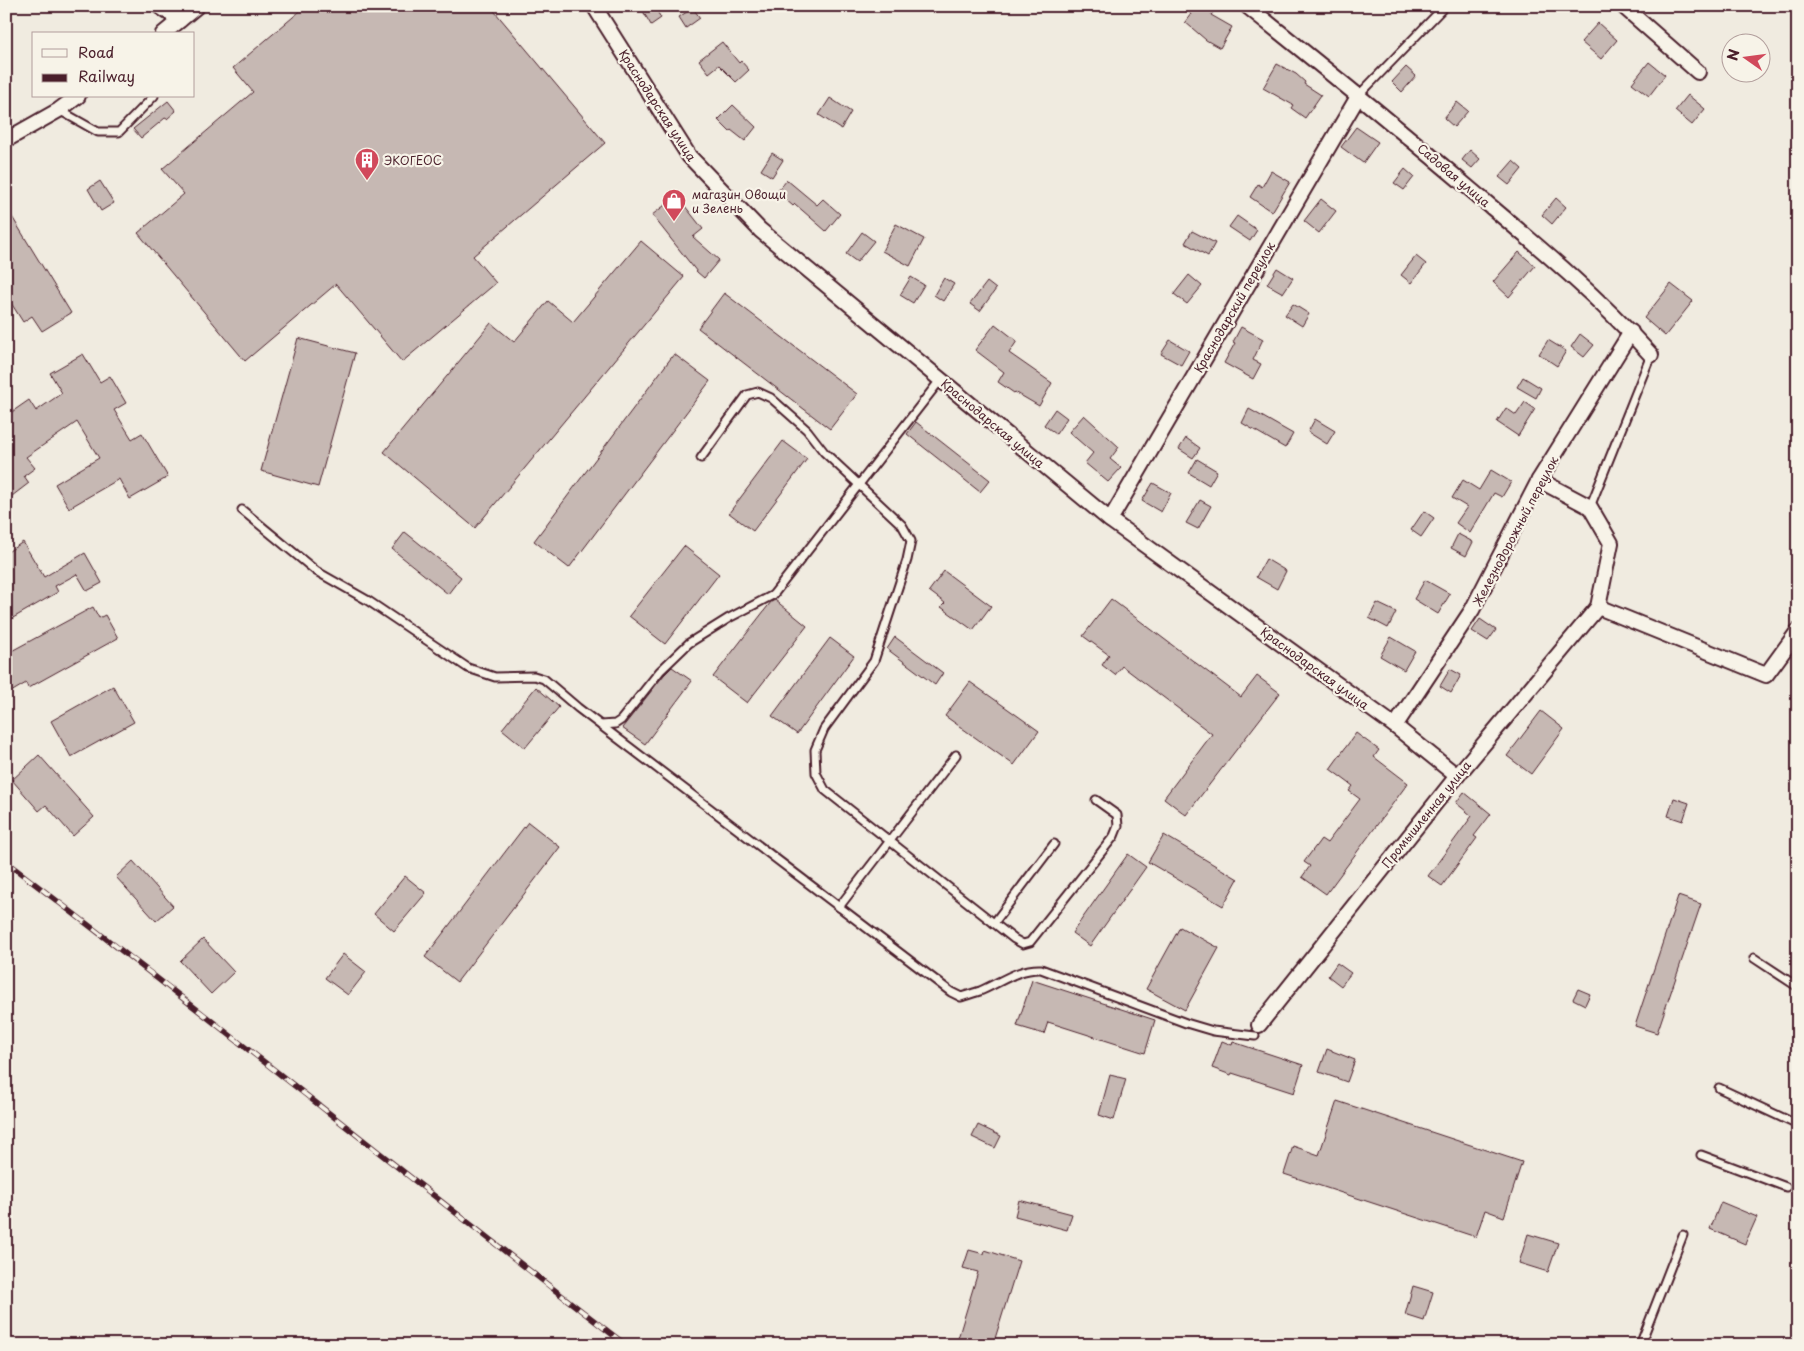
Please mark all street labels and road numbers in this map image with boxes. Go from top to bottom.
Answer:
street label: Краснодарская улица [615,46,701,165]
street label: Садовая улица [1414,139,1495,211]
street label: Краснодарский переулок [1189,237,1279,376]
street label: Краснодарская улица [937,374,1049,472]
street label: Железнодорожный переулок [1468,452,1563,609]
street label: Краснодарская улица [1257,623,1373,714]
street label: Промышленная улица [1377,756,1475,871]

